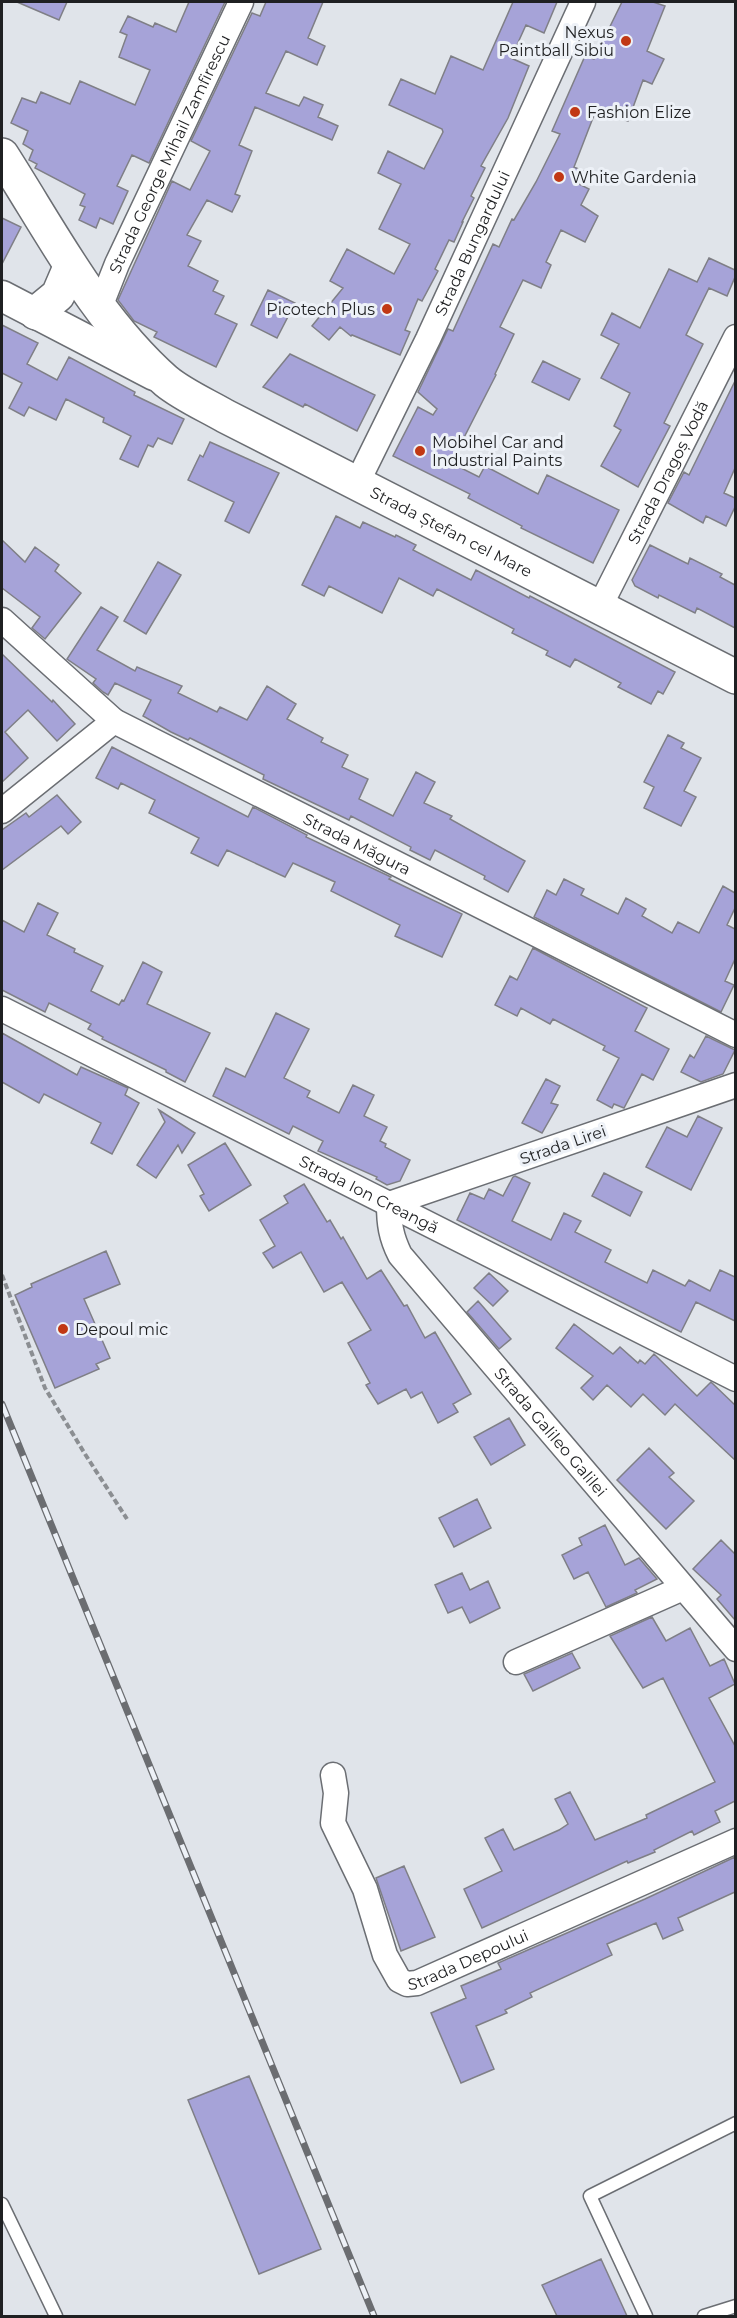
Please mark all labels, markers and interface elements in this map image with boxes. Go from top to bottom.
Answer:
place label: Nexus Paintball Sibiu [499,23,614,60]
street label: Strada George Mihail Zamfirescu [105,31,234,276]
marker: Nexus Paintball Sibiu [619,34,633,48]
place label: Fashion Elize [587,103,691,122]
marker: Fashion Elize [568,105,582,119]
street label: Strada Bungardului [431,168,514,319]
place label: White Gardenia [571,168,697,187]
marker: White Gardenia [552,170,566,184]
place label: Picotech Plus [266,300,375,319]
marker: Picotech Plus [380,302,394,316]
street label: Strada Dragoș Vodă [624,397,712,547]
place label: Mobihel Car and Industrial Paints [432,433,564,470]
marker: Mobihel Car and Industrial Paints [413,444,427,458]
street label: Strada Ștefan cel Mare [367,482,535,581]
street label: Strada Măgura [300,809,414,879]
street label: Strada Lirei [517,1121,609,1169]
street label: Strada Ion Creangă [296,1151,442,1237]
place label: Depoul mic [75,1320,168,1339]
marker: Depoul mic [56,1322,70,1336]
street label: Strada Galileo Galilei [491,1363,611,1500]
street label: Strada Depoului [407,1925,531,1993]

